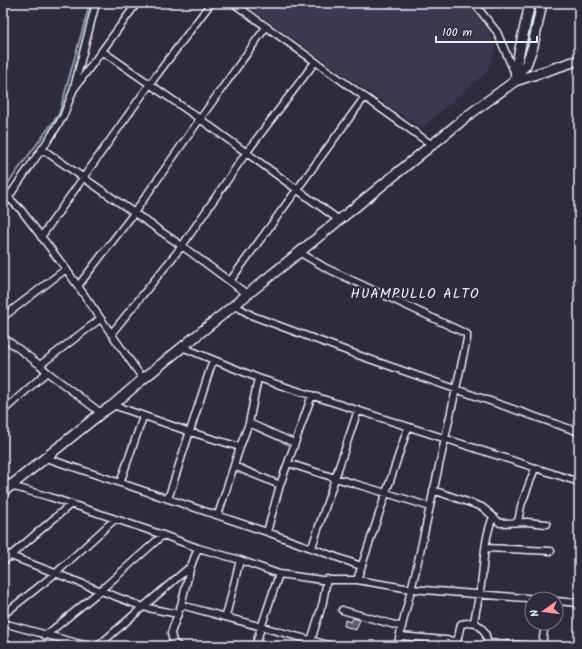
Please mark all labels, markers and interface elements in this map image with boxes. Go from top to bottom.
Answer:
scale bar [436,18,537,44]
text: 100 m [442,23,473,42]
district label: HUAMPULLO ALTO [351,283,480,305]
north arrow [524,591,564,631]
text: N [526,608,545,619]

